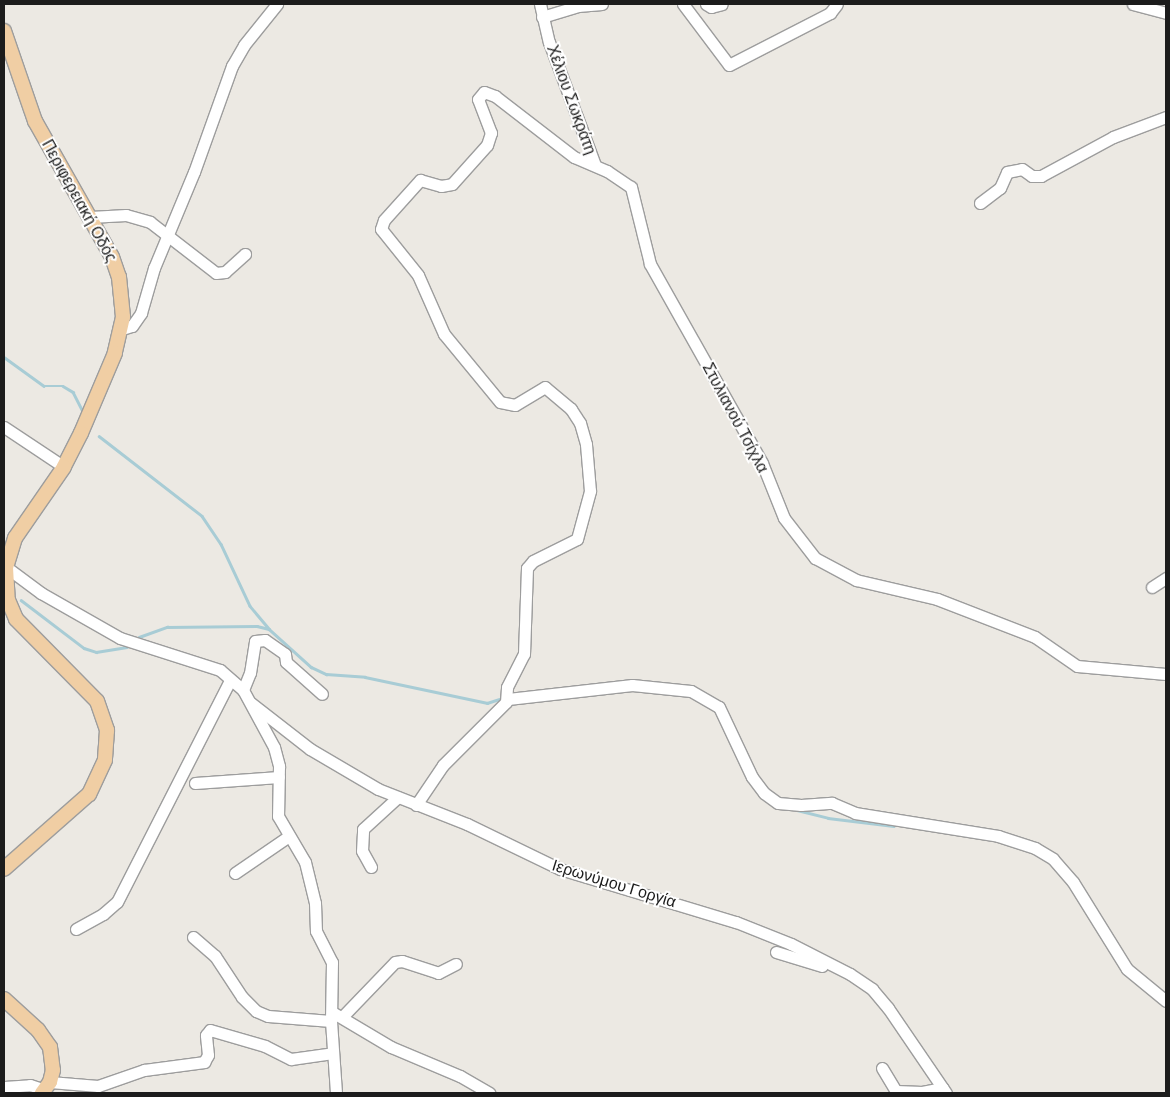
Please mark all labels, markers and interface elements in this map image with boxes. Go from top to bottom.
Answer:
street label: Χέλιου Σωκράτη [542,43,600,157]
street label: Περιφερειακή Οδός [37,136,121,266]
street label: Στυλιανού Τσίχλα [698,360,772,476]
street label: Ιερωνύμου Γοργία [550,856,678,912]

